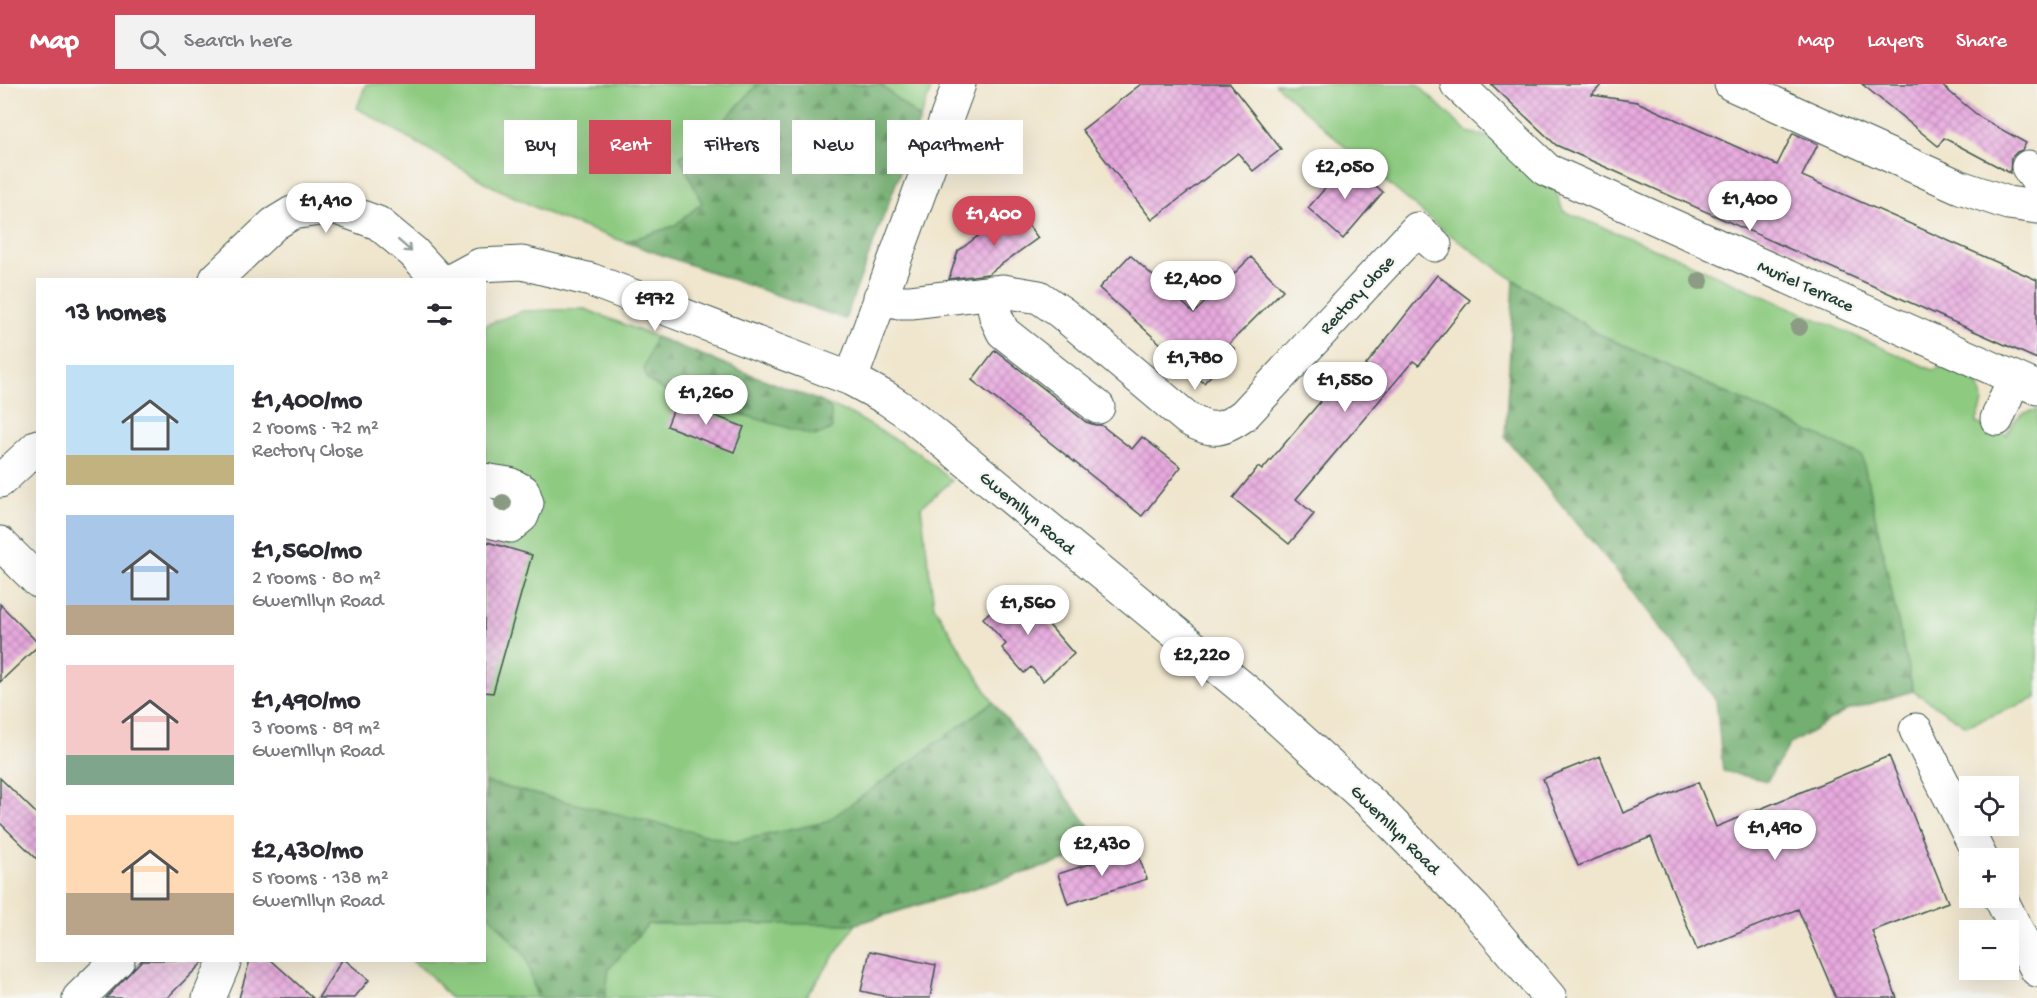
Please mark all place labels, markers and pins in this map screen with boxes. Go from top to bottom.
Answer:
pin: £2,050 [1296,149,1394,200]
pin: £1,400 [1701,181,1799,232]
pin: £1,410 [277,183,375,234]
pin: £1,400 [945,196,1043,247]
pin: £2,400 [1144,261,1242,312]
pin: £972 [619,281,691,332]
pin: £1,780 [1146,340,1244,391]
pin: £1,550 [1296,362,1394,413]
pin: £1,260 [657,375,755,426]
pin: £1,560 [979,585,1077,636]
pin: £2,220 [1153,637,1251,688]
pin: £1,490 [1726,810,1824,861]
pin: £2,430 [1053,826,1151,877]

